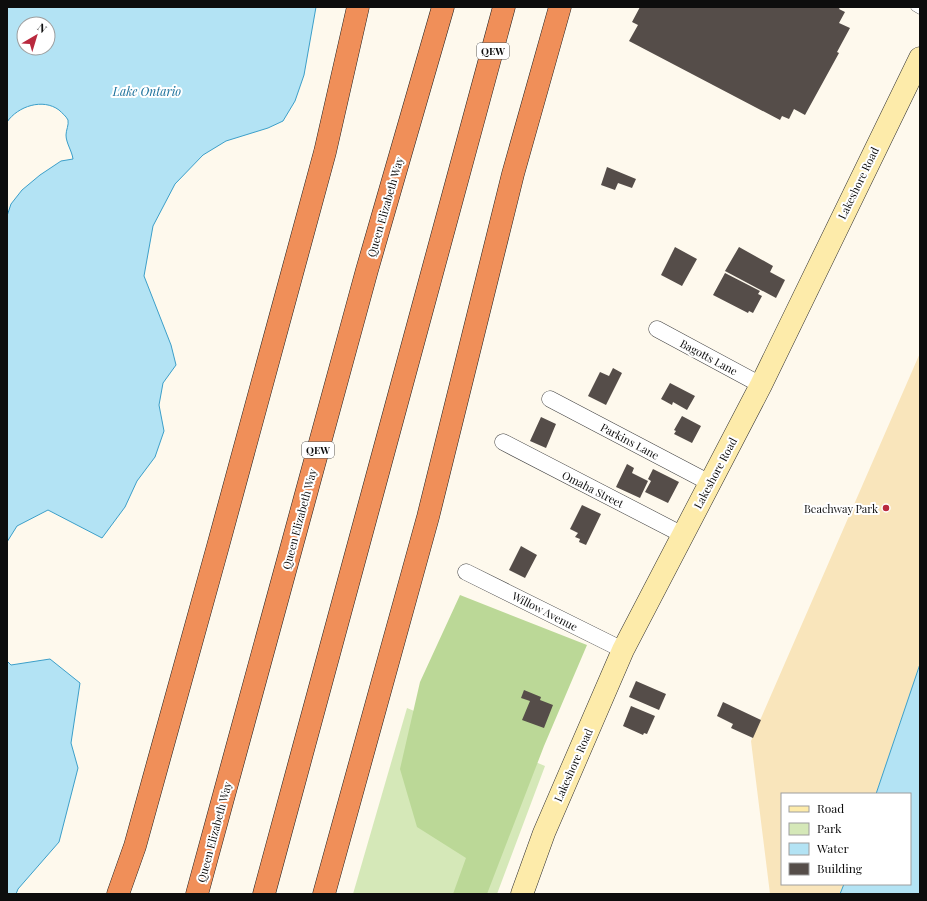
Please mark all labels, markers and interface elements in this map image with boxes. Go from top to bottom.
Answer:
north arrow [16,16,56,56]
text: N [35,19,50,36]
road number: QEW [477,43,509,59]
water label: Lake Ontario [112,83,181,99]
street label: Lakeshore Road [834,144,882,222]
street label: Queen Elizabeth Way [364,155,407,259]
street label: Bagotts Lane [678,336,741,379]
street label: Parkins Lane [598,419,662,463]
street label: Lakeshore Road [690,434,740,511]
road number: QEW [302,442,334,458]
street label: Queen Elizabeth Way [278,467,320,571]
street label: Omaha Street [560,467,627,511]
place label: Beachway Park [804,501,878,516]
marker: Beachway Park [881,503,891,513]
street label: Willow Avenue [509,588,581,634]
street label: Lakeshore Road [550,725,596,804]
street label: Queen Elizabeth Way [193,780,235,884]
legend [781,793,911,885]
text: Road [817,800,844,816]
text: Park [817,820,842,836]
text: Water [816,840,850,856]
text: Building [817,860,863,876]

